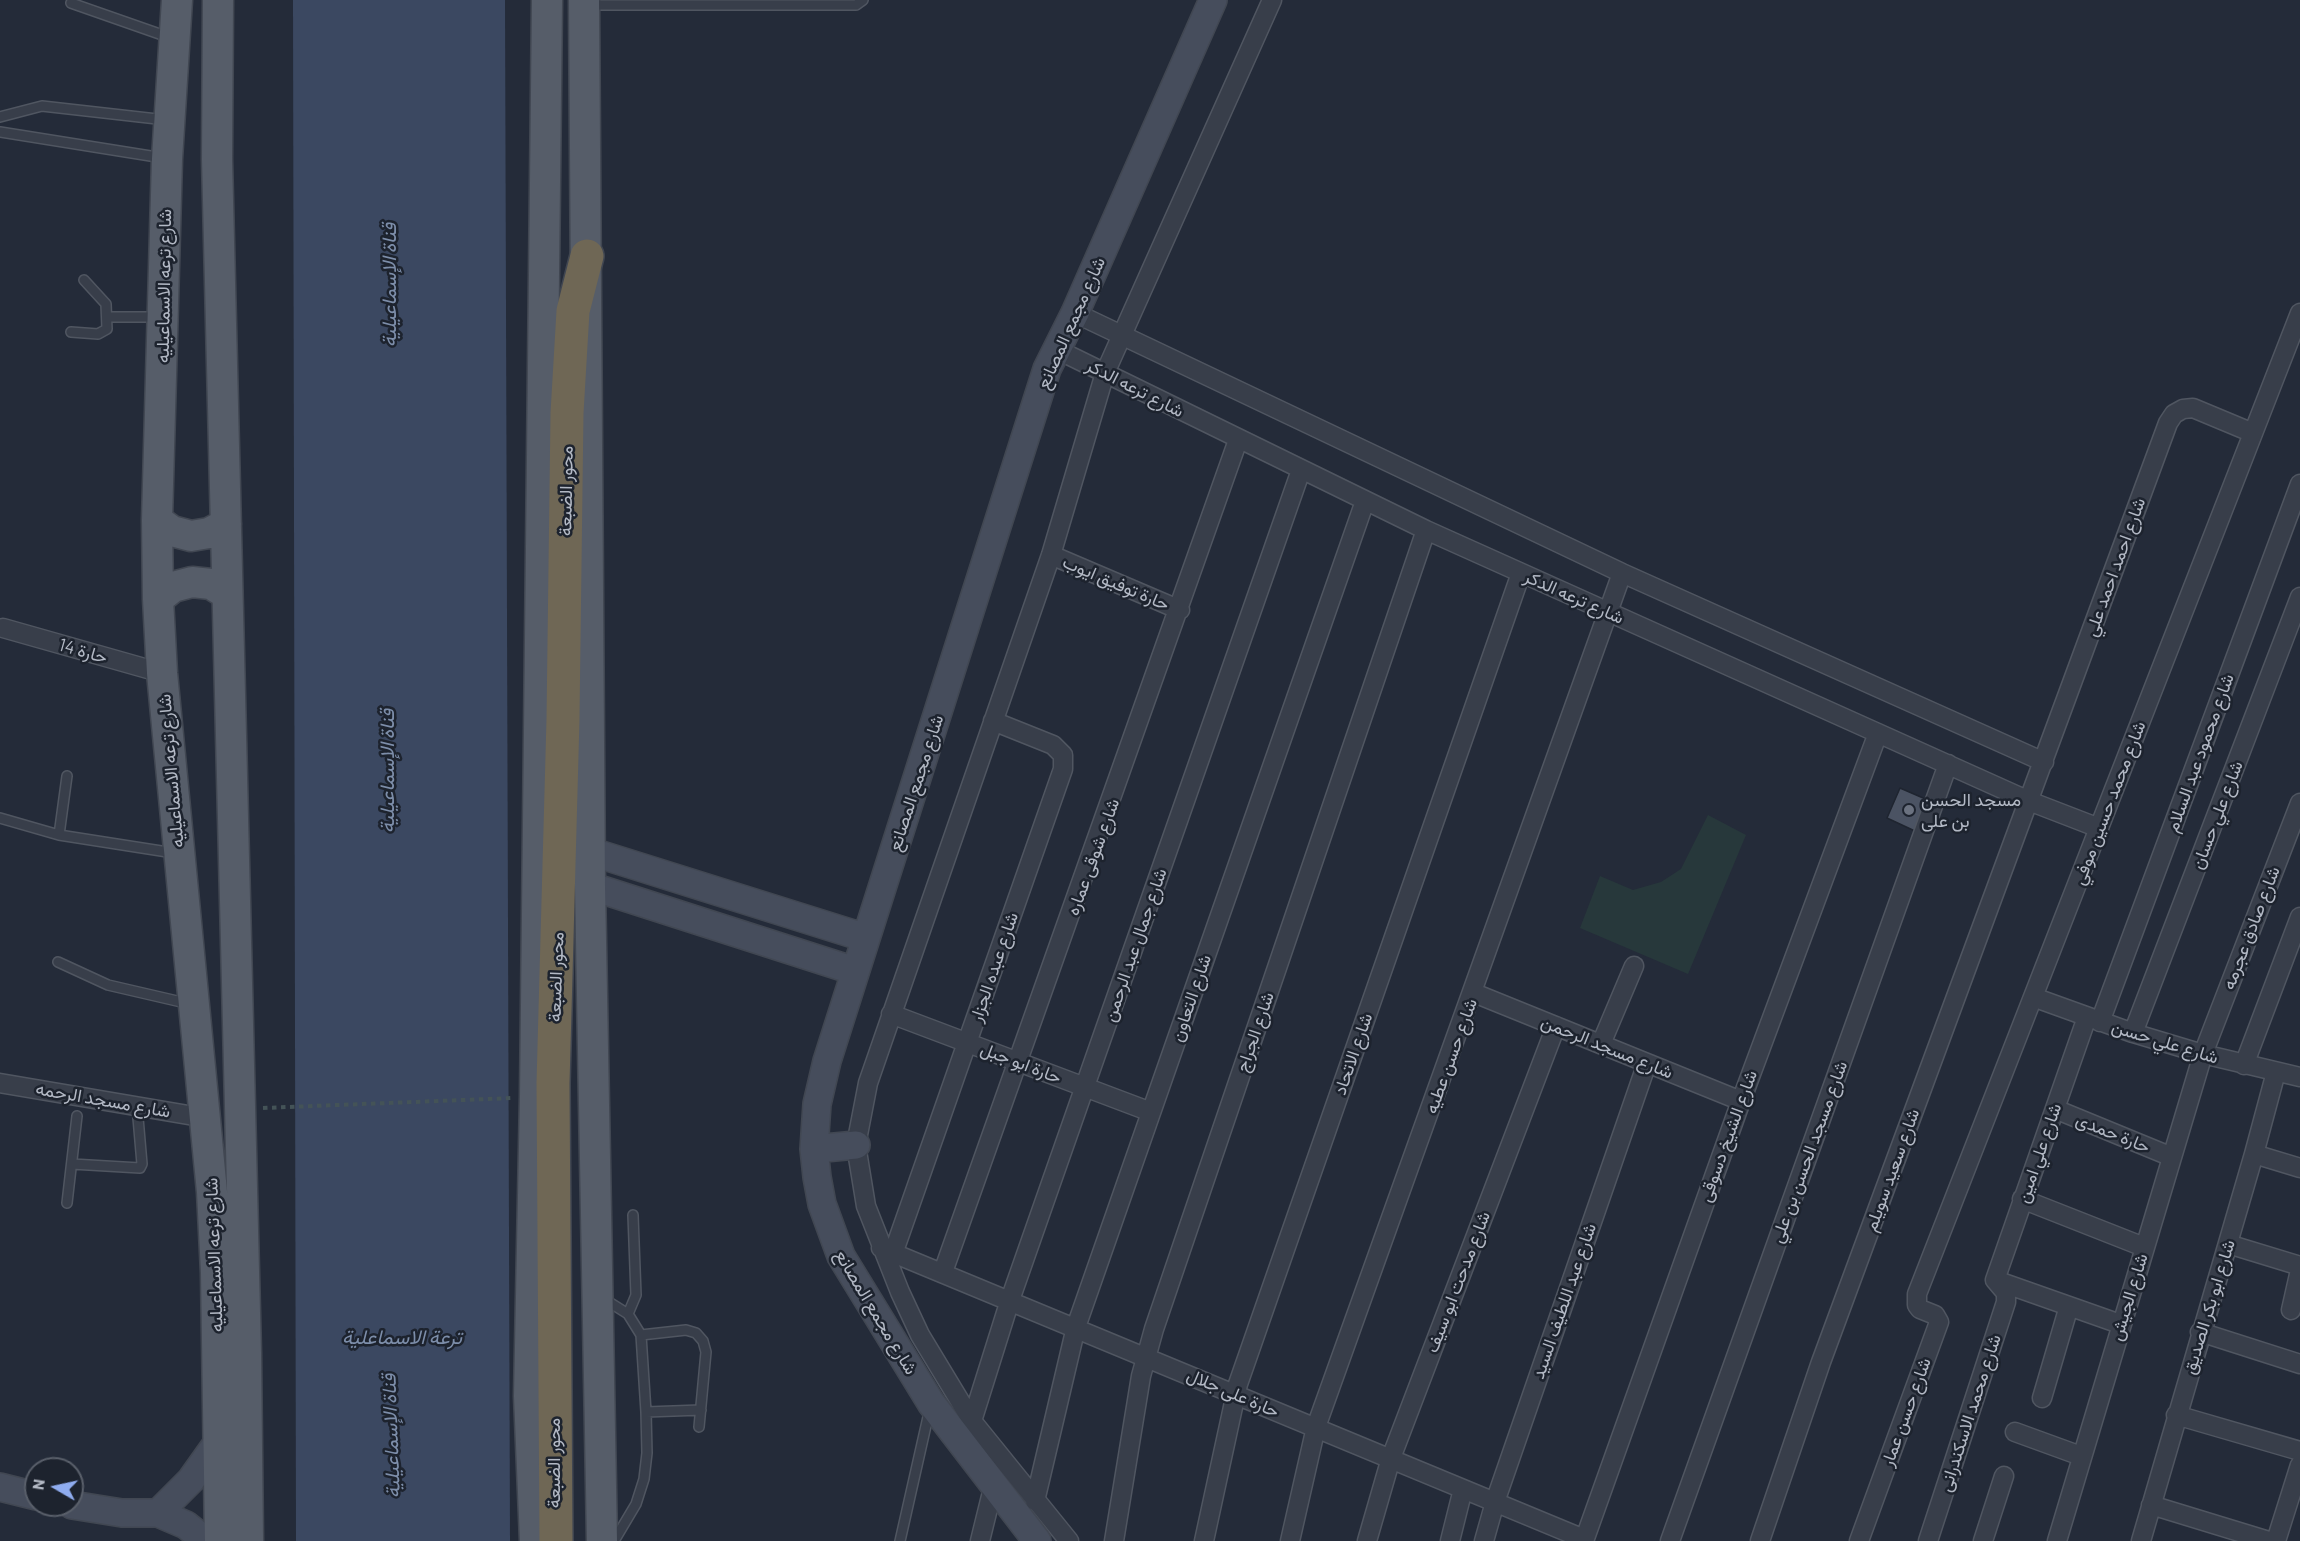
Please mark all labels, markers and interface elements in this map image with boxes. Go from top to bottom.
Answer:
street label: شارع ترعه الاسماعيليه [152,209,176,363]
water label: قناة الإسماعيلية [377,223,401,347]
street label: شارع مجمع المصانع [1032,254,1110,392]
street label: شارع ترعه الدكر [1082,354,1188,422]
street label: محور الضبعة [554,446,578,536]
street label: شارع احمد احمد علي [2080,495,2150,639]
street label: حارة توفيق ايوب [1059,551,1173,615]
street label: شارع ترعه الدكر [1521,565,1627,629]
street label: حارة 14 [56,634,110,668]
street label: شارع محمود عبد السلام [2161,671,2239,835]
street label: شارع ترعه الاسماعيليه [154,693,188,849]
water label: قناة الإسماعيلية [375,709,399,833]
street label: شارع مجمع المصانع [884,712,948,854]
street label: شارع محمد حسين موفي [2068,718,2150,888]
street label: شارع علي حسان [2186,758,2248,872]
place label: مسجد الحسن بن على [1921,789,2021,832]
street label: شارع شوقى عماره [1062,795,1124,919]
marker: مسجد الحسن بن على [1902,803,1916,817]
street label: شارع صادق عجرمه [2218,863,2284,993]
street label: شارع جمال عبد الرحمن [1099,865,1171,1025]
street label: شارع عبده الجزار [965,909,1023,1025]
street label: محور الضبعة [544,931,568,1023]
street label: شارع التعاون [1166,952,1216,1044]
street label: شارع الجراج [1231,989,1279,1075]
street label: شارع حسن عطيه [1420,995,1482,1117]
street label: شارع الاتحاد [1329,1010,1377,1098]
street label: شارع مسجد الرحمن [1538,1011,1676,1083]
street label: شارع علي حسن [2109,1016,2221,1068]
street label: حارة ابو جبل [977,1038,1065,1088]
street label: شارع مسجد الحسن بن علي [1766,1058,1852,1246]
street label: شارع الشيخ دسوقى [1694,1067,1762,1205]
street label: شارع مسجد الرحمه [34,1077,172,1123]
street label: شارع علي امين [2012,1100,2066,1206]
street label: شارع سعيد سويلم [1860,1106,1924,1234]
street label: حارة حمدى [2073,1108,2153,1158]
street label: شارع ترعه الاسماعيليه [201,1178,227,1332]
street label: شارع مدحت ابو سيف [1421,1208,1495,1356]
street label: شارع عبد اللطيف السيد [1527,1220,1601,1382]
street label: شارع ابو بكر الصديق [2178,1237,2240,1377]
street label: شارع مجمع المصانع [830,1245,922,1379]
street label: شارع الجيش [2105,1251,2153,1343]
water label: ترعة الاسماعلية [342,1325,462,1349]
street label: شارع محمد الاسكندرانى [1934,1331,2006,1495]
street label: شارع حسن عمار [1876,1355,1936,1469]
street label: حارة على جلال [1184,1364,1282,1422]
water label: قناة الإسماعيلية [377,1373,405,1499]
street label: محور الضبعة [543,1418,565,1508]
north arrow [24,1457,84,1517]
text: N [27,1478,48,1491]

